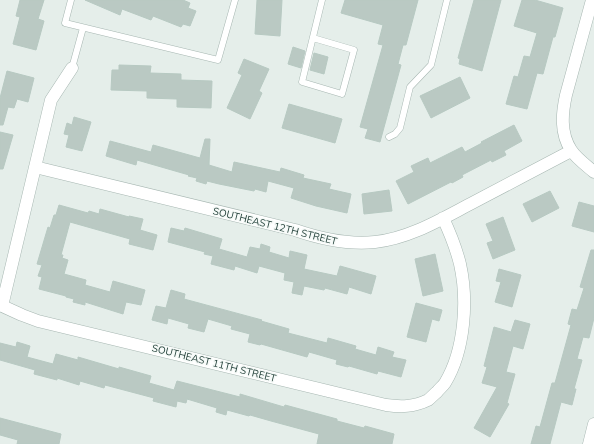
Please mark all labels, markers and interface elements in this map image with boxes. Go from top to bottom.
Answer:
street label: SOUTHEAST 12TH STREET [211,204,339,248]
street label: SOUTHEAST 11TH STREET [150,341,278,385]

